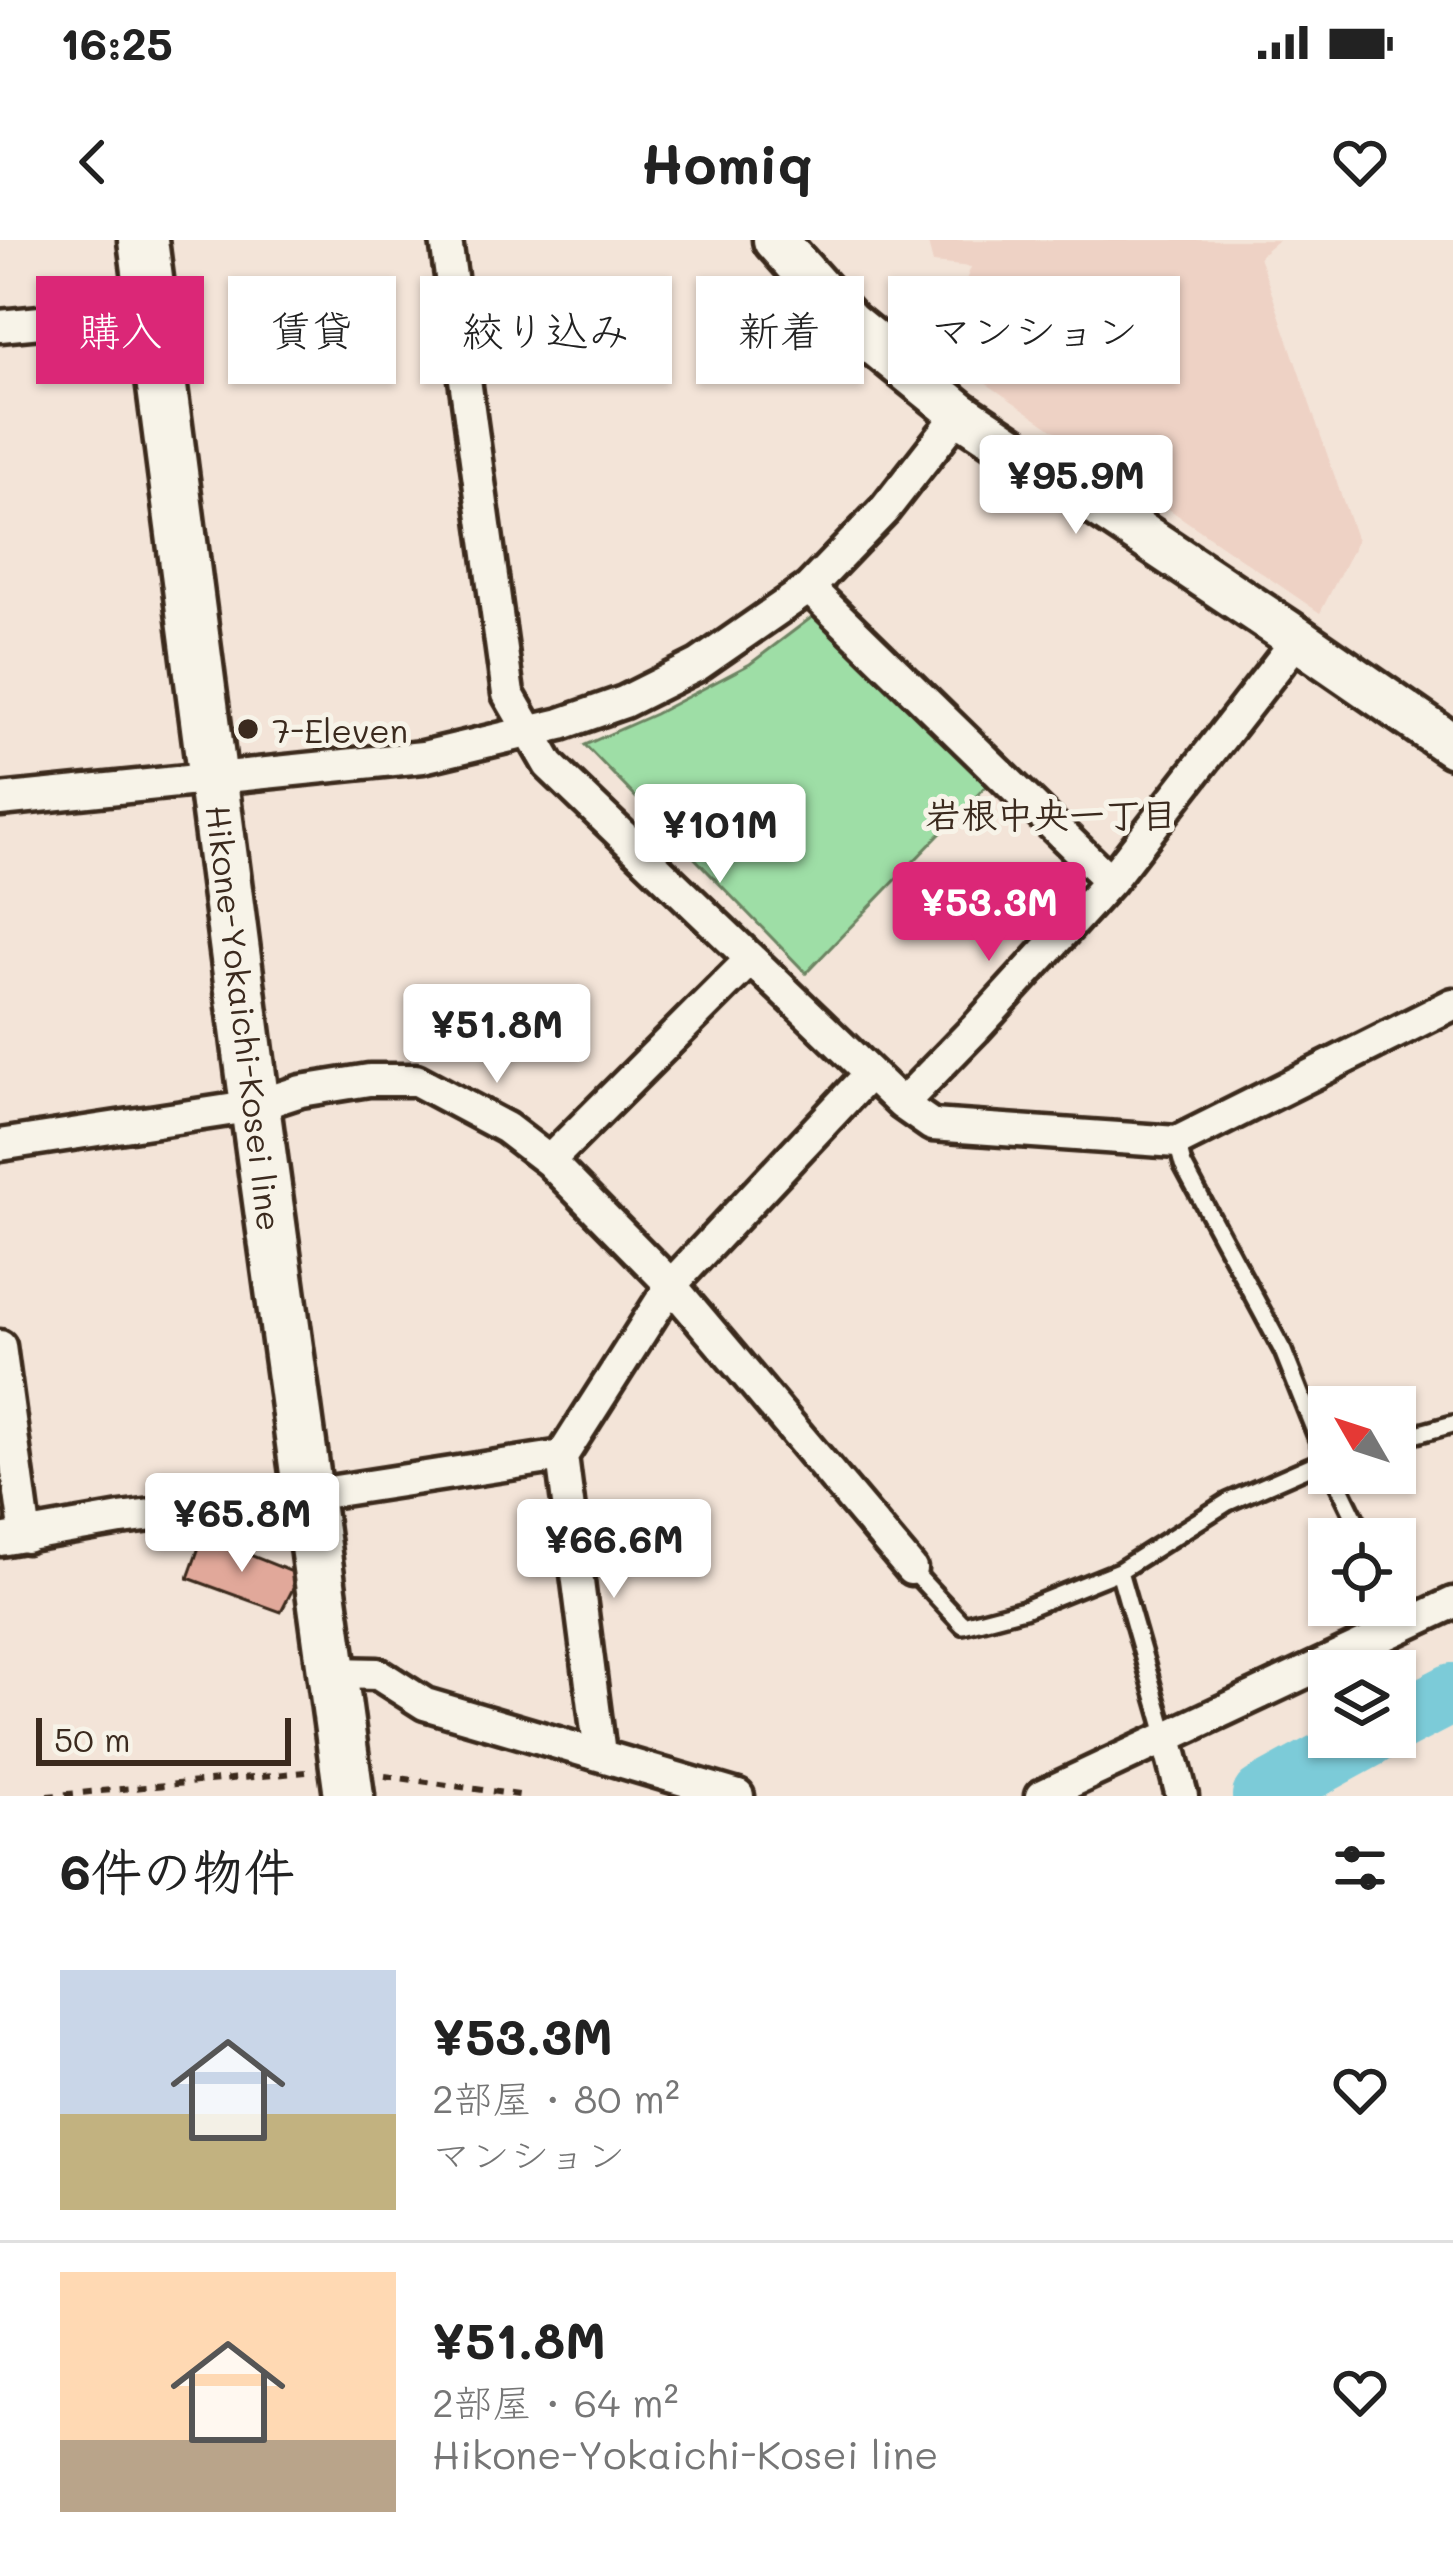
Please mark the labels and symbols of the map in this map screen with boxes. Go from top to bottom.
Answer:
pin: ¥95.9M [978,435,1174,537]
place label: 7-Eleven [272,708,408,751]
marker: 7-Eleven [235,716,261,742]
pin: ¥101M [636,784,804,886]
district label: 岩根中央一丁目 [925,790,1177,837]
street label: Hikone-Yokaichi-Kosei line [198,803,292,1233]
pin: ¥53.3M [891,862,1087,964]
pin: ¥51.8M [399,984,595,1086]
north arrow [1308,1386,1416,1494]
pin: ¥65.8M [144,1473,340,1575]
pin: ¥66.6M [516,1499,712,1601]
scale bar [36,1712,291,1765]

